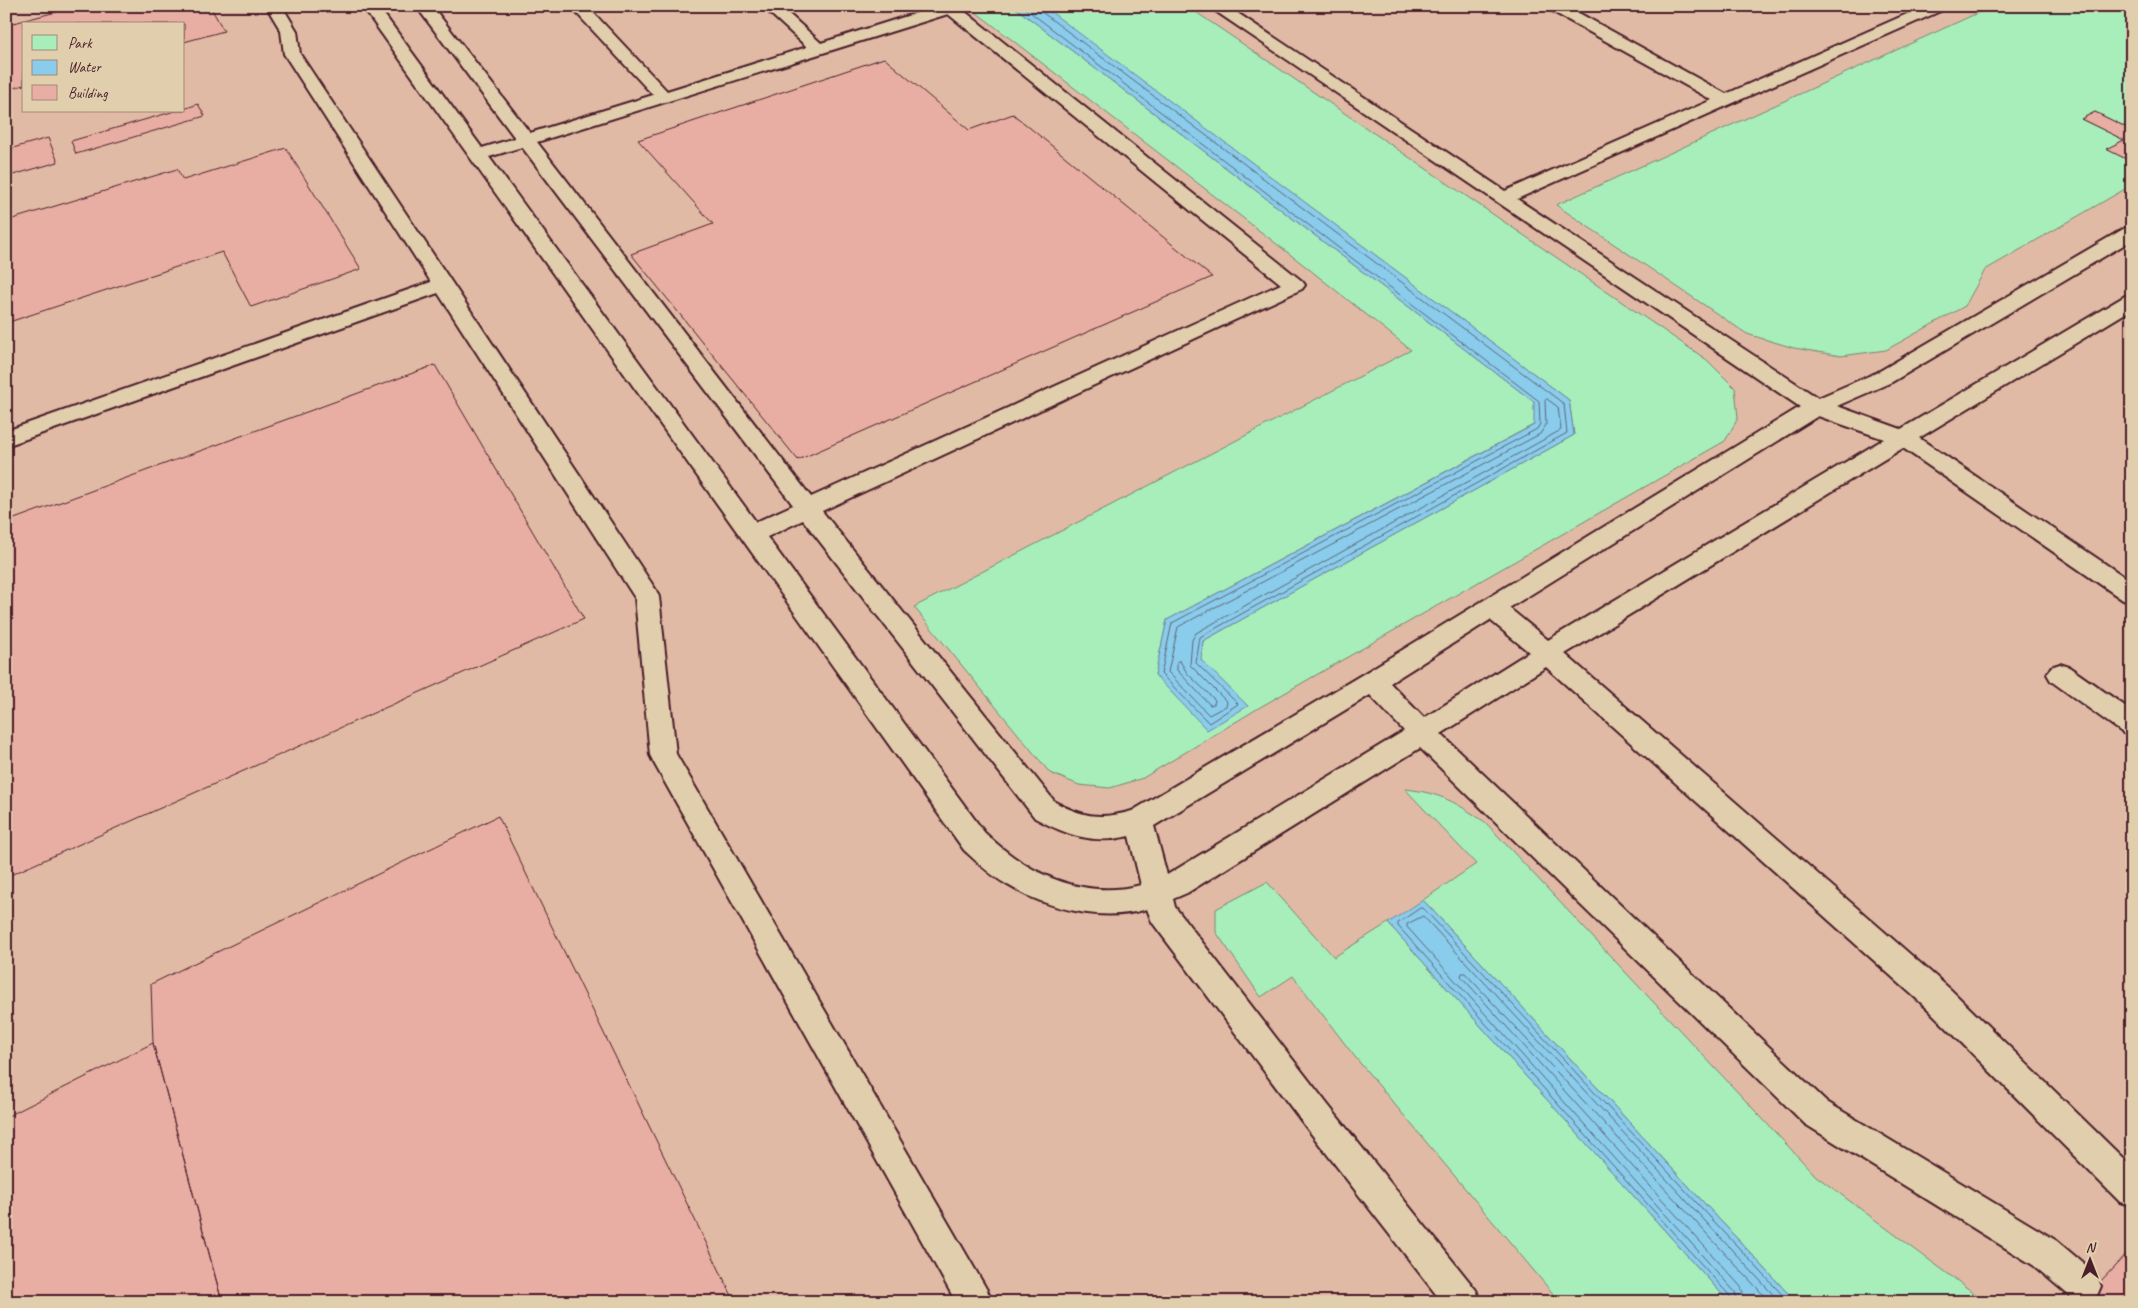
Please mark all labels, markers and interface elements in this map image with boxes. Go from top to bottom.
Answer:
legend [22,22,185,112]
text: Park [68,34,93,53]
text: Water [68,58,102,77]
text: Building [68,84,108,103]
north arrow [2066,1236,2116,1286]
text: N [2086,1239,2097,1256]

